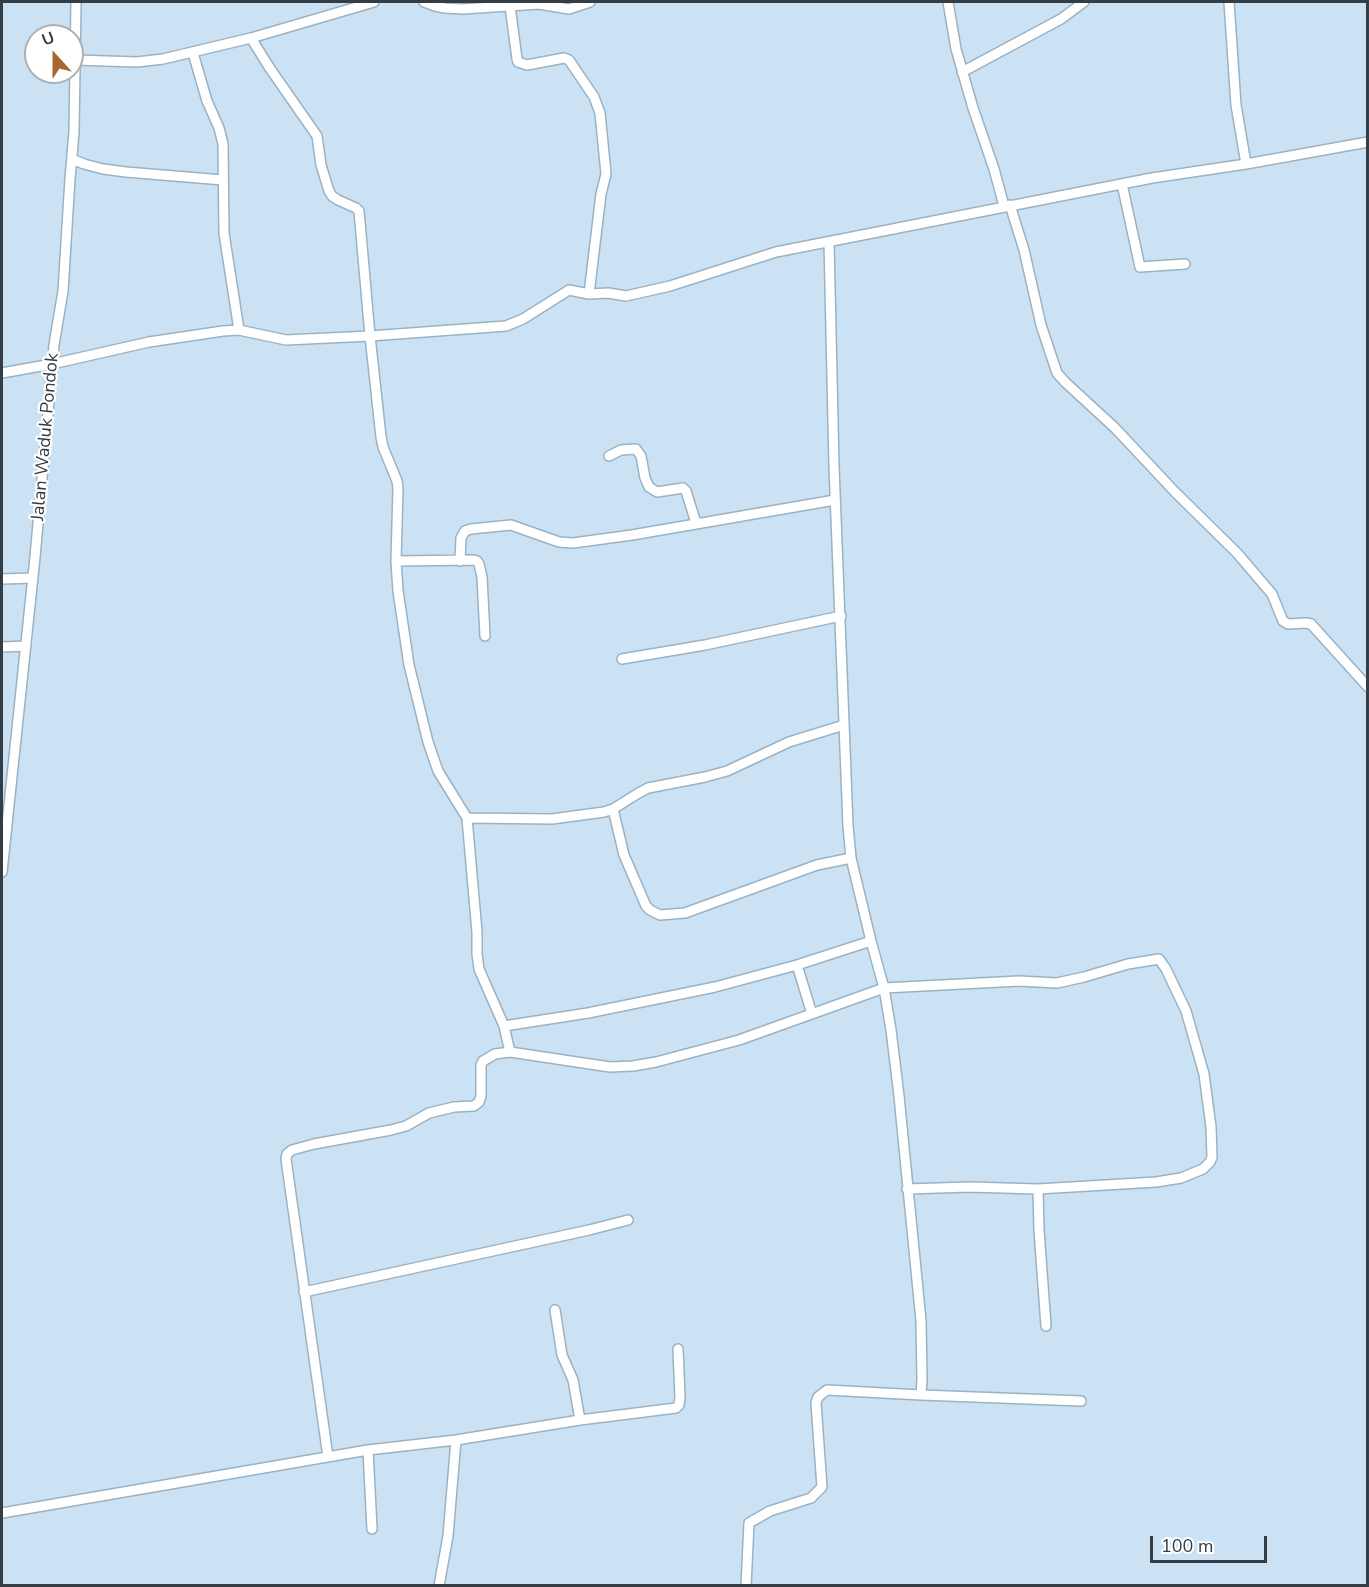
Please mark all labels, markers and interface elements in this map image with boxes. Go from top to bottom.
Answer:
north arrow [24,24,84,84]
text: U [39,27,58,51]
street label: Jalan Waduk Pondok [28,352,64,522]
scale bar [1153,1524,1270,1562]
text: 100 m [1161,1534,1213,1558]

